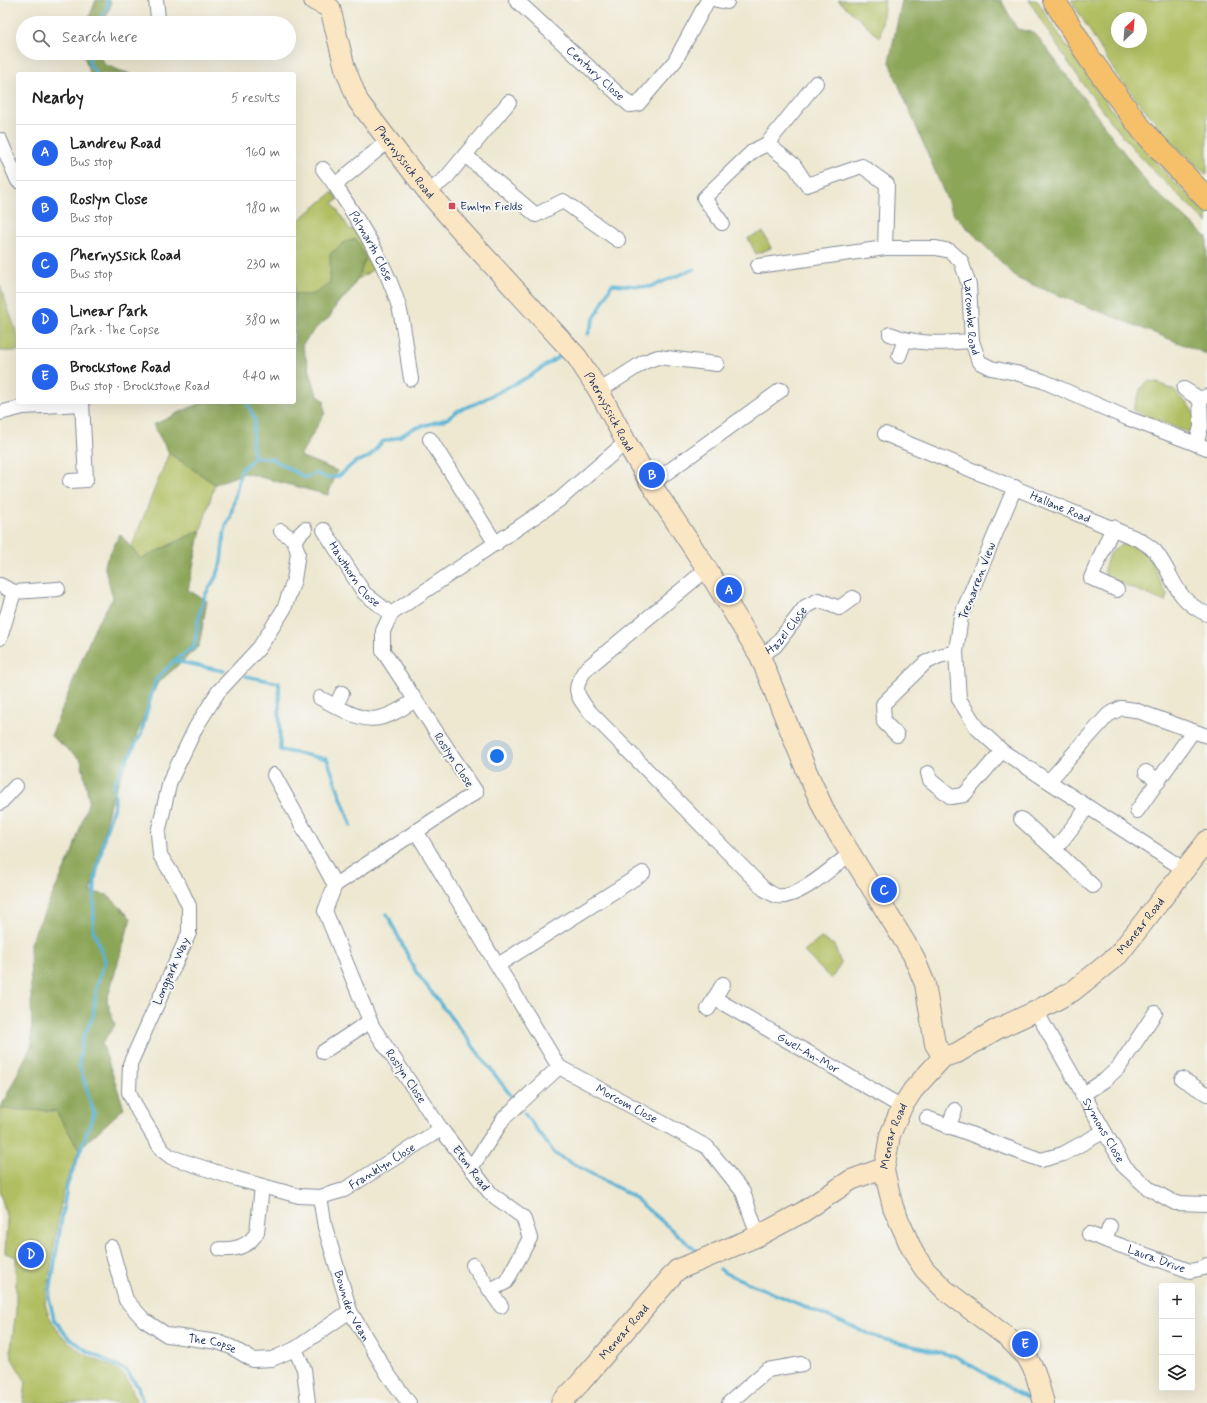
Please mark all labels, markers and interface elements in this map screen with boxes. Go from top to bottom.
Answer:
north arrow [1111,12,1147,48]
search box [16,16,296,60]
icon: search [30,27,52,49]
text: Search here [62,28,138,48]
street label: Century Close [562,43,627,105]
text: Nearby [32,87,84,109]
text: 5 results [231,90,280,107]
street label: Phernyssick Road [371,122,437,203]
text: Landrew Road [70,134,161,154]
text: A [41,144,49,161]
text: 160 m [245,144,280,161]
text: Bus stop [70,154,113,171]
text: Roslyn Close [70,190,148,210]
place label: Emlyn Fields [460,199,523,215]
text: B [41,200,49,217]
text: 180 m [245,200,280,217]
marker: Emlyn Fields [447,201,457,211]
street label: Polmarth Close [345,208,396,284]
text: Bus stop [70,210,113,227]
text: Phernyssick Road [70,246,181,266]
text: C [40,256,50,273]
text: 230 m [246,256,280,273]
text: Bus stop [70,266,113,283]
street label: Larcombe Road [959,277,983,358]
text: Linear Park [70,302,148,322]
text: D [41,312,49,329]
text: 380 m [245,312,280,329]
text: Park · The Copse [70,322,160,339]
text: Brockstone Road [70,358,170,378]
text: E [41,368,49,385]
text: 440 m [243,368,280,385]
street label: Phernyssick Road [580,369,637,455]
text: Bus stop · Brockstone Road [70,378,210,395]
pin: B [639,460,665,490]
street label: Hallane Road [1027,488,1093,528]
street label: Hawthorn Close [324,539,383,612]
street label: Trenarren View [956,540,1000,622]
pin: A [716,575,742,605]
street label: Hazel Close [763,604,811,659]
street label: Roslyn Close [430,730,477,791]
your location [487,746,507,766]
pin: C [871,875,897,905]
street label: Menear Road [1114,895,1169,959]
street label: Longpark Way [150,935,194,1008]
street label: Gwel-An-Mor [774,1029,842,1078]
street label: Roslyn Close [381,1046,429,1107]
street label: Morcom Close [593,1081,660,1128]
street label: Symons Close [1078,1095,1128,1166]
street label: Menear Road [877,1100,912,1171]
street label: Franklyn Close [346,1140,419,1194]
street label: Eton Road [448,1143,493,1195]
pin: D [18,1240,44,1270]
street label: Laura Drive [1125,1242,1187,1278]
street label: Bownder Vean [329,1269,373,1345]
map controls [1159,1283,1195,1391]
button: + [1159,1283,1195,1319]
street label: Menear Road [596,1301,653,1364]
button: − [1159,1319,1195,1355]
pin: E [1012,1329,1038,1359]
street label: The Copse [187,1331,240,1358]
button: layers [1159,1355,1195,1391]

